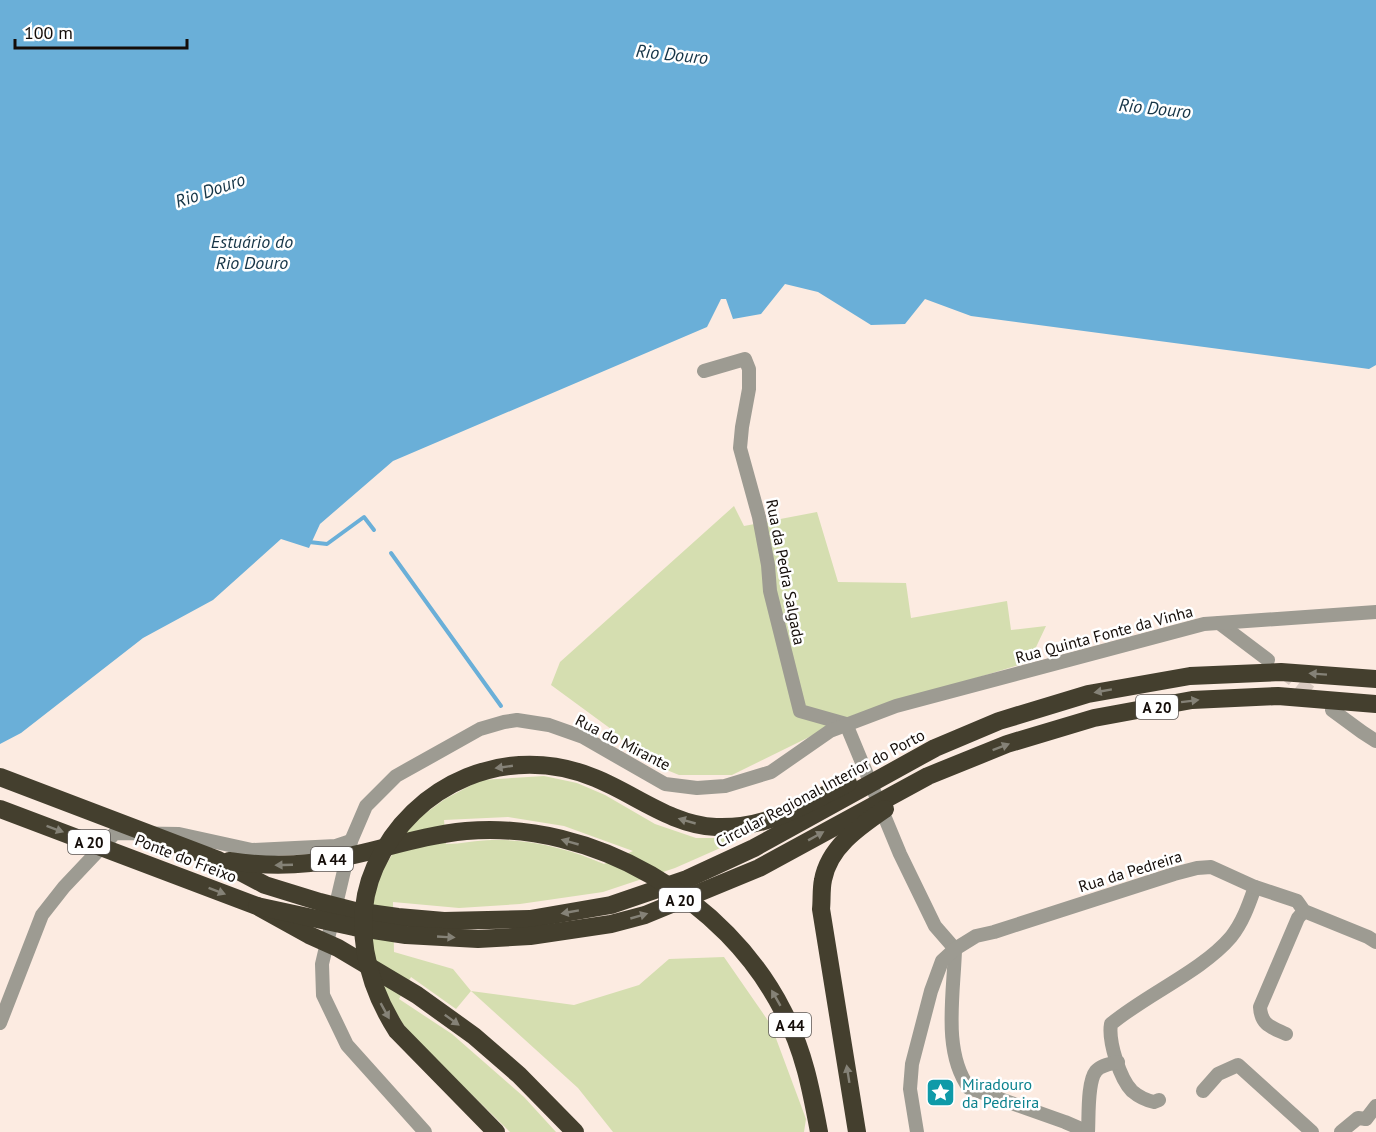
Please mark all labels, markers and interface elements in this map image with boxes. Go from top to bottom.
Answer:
scale bar [15,12,188,50]
text: 100 m [24,21,73,44]
water label: Rio Douro [635,39,709,69]
water label: Rio Douro [1118,93,1192,123]
water label: Rio Douro [172,167,248,213]
water label: Estuário do Rio Douro [211,230,293,274]
street label: Rua da Pedra Salgada [762,497,810,647]
street label: Rua Quinta Fonte da Vinha [1013,601,1195,667]
one-way arrow [1308,670,1327,679]
one-way arrow [1094,687,1113,696]
road number: A 20 [1136,695,1178,719]
one-way arrow [1180,696,1199,706]
street label: Rua do Mirante [572,709,674,775]
street label: Circular Regional Interior do Porto [712,724,928,852]
one-way arrow [992,741,1010,751]
one-way arrow [494,762,513,772]
one-way arrow [678,816,696,825]
one-way arrow [46,825,64,835]
street label: Ponte do Freixo [132,829,240,887]
road number: A 20 [68,830,110,854]
one-way arrow [808,831,825,841]
one-way arrow [561,837,579,847]
street label: Rua da Pedreira [1076,846,1184,896]
road number: A 44 [311,847,353,871]
one-way arrow [274,860,293,869]
one-way arrow [208,886,226,896]
road number: A 20 [659,888,701,912]
one-way arrow [561,908,580,917]
one-way arrow [630,911,648,920]
one-way arrow [436,933,455,942]
one-way arrow [771,989,781,1006]
one-way arrow [380,1003,390,1020]
road number: A 44 [769,1013,811,1037]
one-way arrow [445,1014,460,1026]
one-way arrow [844,1065,853,1084]
place label: Miradouro da Pedreira [962,1074,1039,1112]
place icon: Miradouro da Pedreira [925,1077,957,1109]

